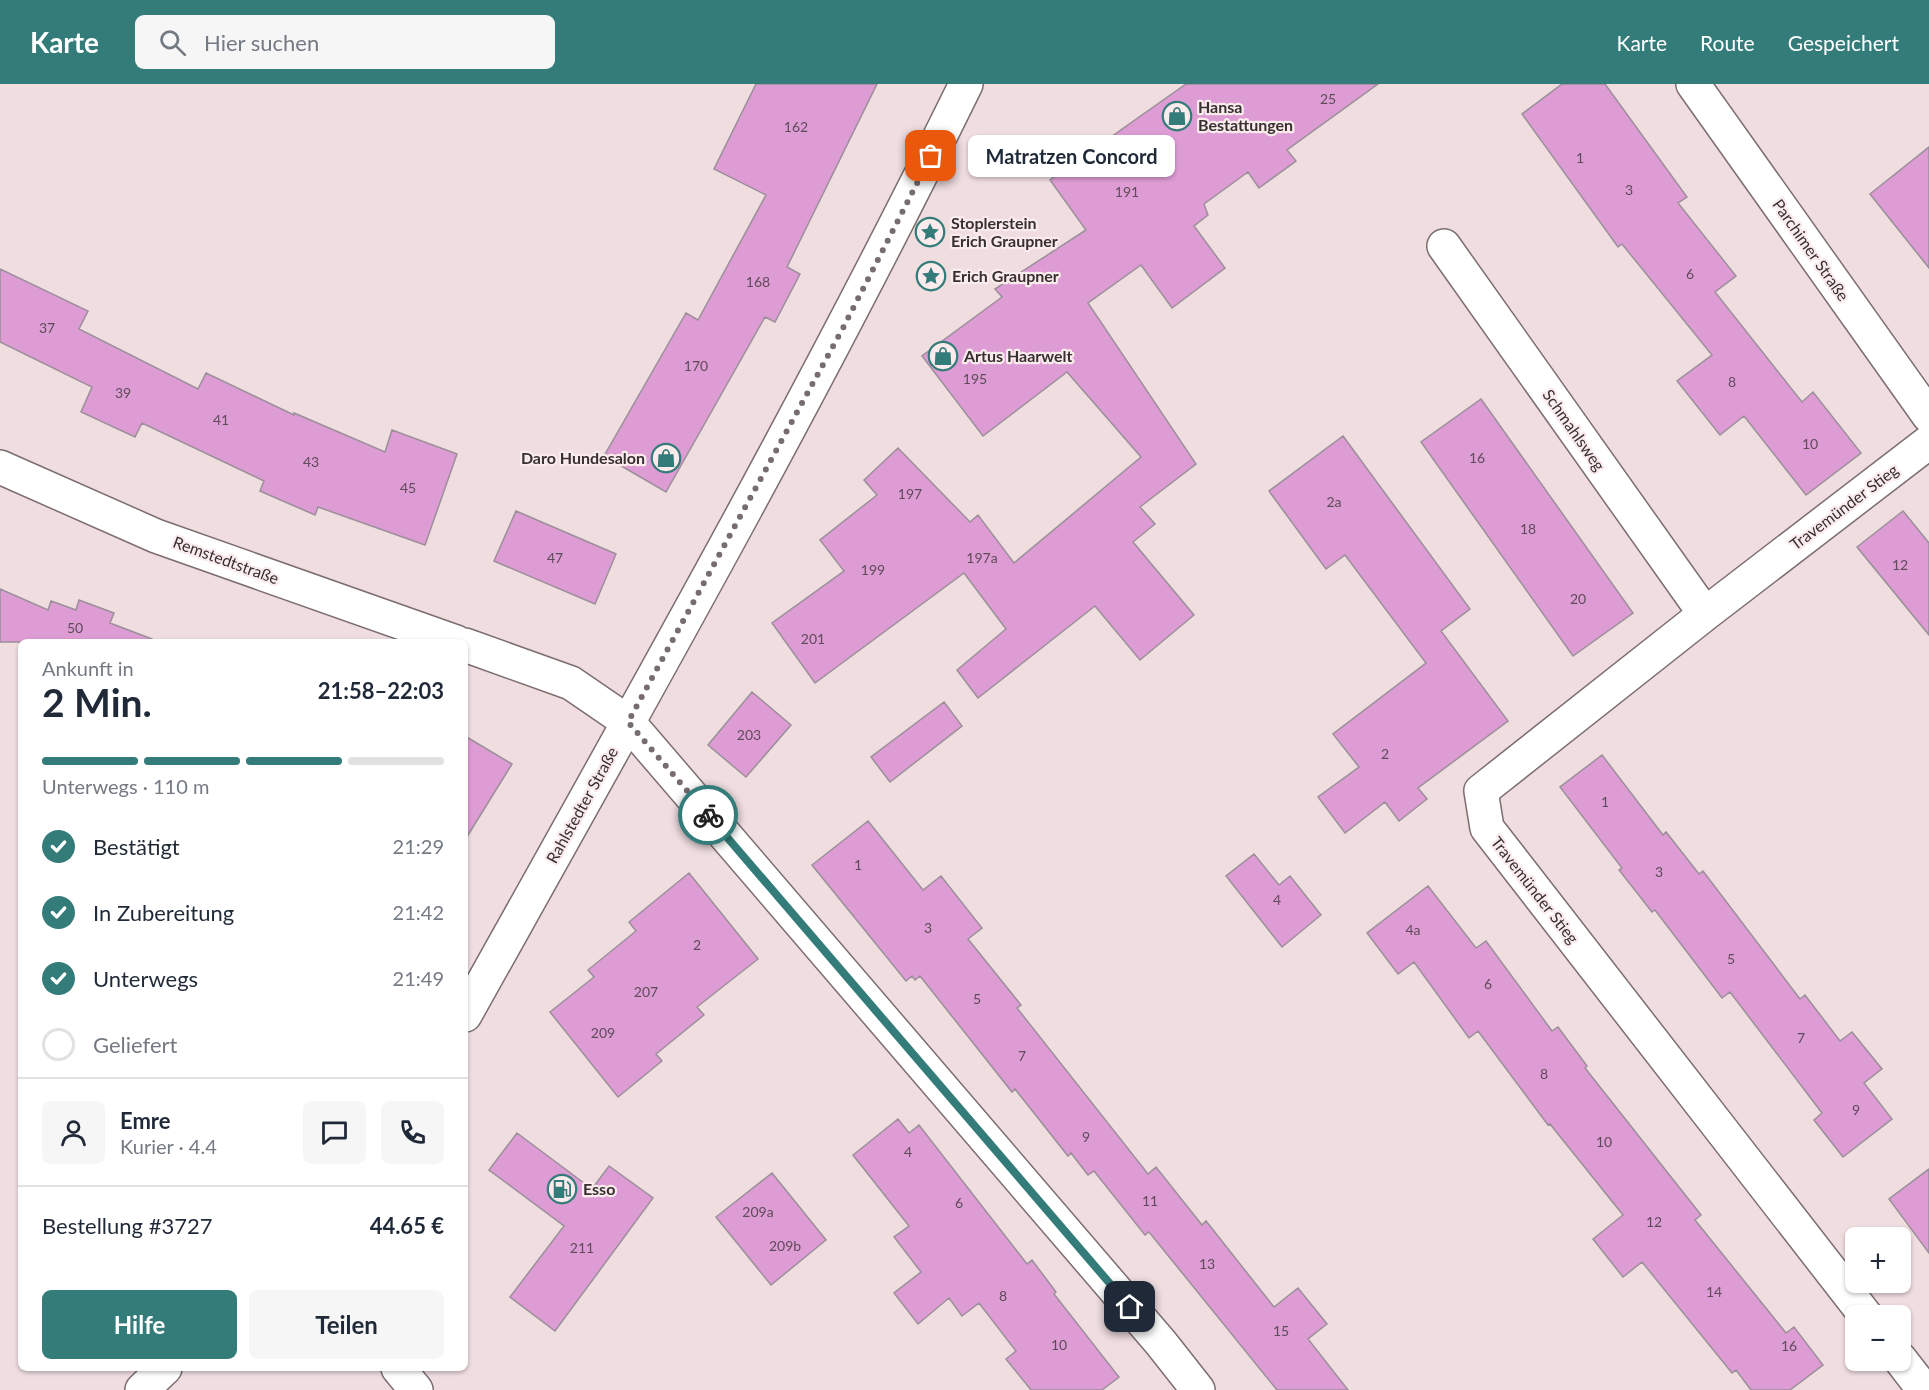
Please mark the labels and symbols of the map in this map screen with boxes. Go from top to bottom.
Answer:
house number: 25 [1320,90,1336,107]
place label: Hansa Bestattungen [1198,97,1293,134]
shop icon: Hansa Bestattungen [1161,100,1193,132]
house number: 162 [784,118,808,135]
pin [905,130,956,181]
callout: Matratzen Concord [967,135,1174,177]
house number: 1 [1576,149,1584,166]
house number: 3 [1625,181,1633,198]
house number: 191 [1115,183,1139,200]
street label: Parchimer Straße [1769,195,1854,304]
place label: Stoplerstein Erich Graupner [951,213,1058,250]
place icon: Stoplerstein Erich Graupner [914,216,946,248]
place icon: Erich Graupner [915,260,947,292]
house number: 6 [1686,265,1694,282]
place label: Erich Graupner [952,266,1059,285]
house number: 168 [746,273,770,290]
house number: 37 [39,319,55,336]
shop icon: Artus Haarwelt [927,340,959,372]
place label: Artus Haarwelt [963,346,1073,365]
house number: 170 [684,357,708,374]
house number: 195 [963,370,987,387]
house number: 8 [1728,373,1736,390]
house number: 39 [115,384,131,401]
street label: Schmahlsweg [1539,385,1609,474]
house number: 41 [213,411,229,428]
house number: 10 [1802,435,1818,452]
shop icon: Daro Hundesalon [650,442,682,474]
place label: Daro Hundesalon [521,448,645,467]
house number: 16 [1469,449,1485,466]
house number: 43 [303,453,319,470]
street label: Travemünder Stieg [1786,460,1902,553]
house number: 45 [400,479,416,496]
house number: 197 [898,485,922,502]
house number: 2a [1326,493,1342,510]
house number: 18 [1520,520,1536,537]
street label: Remstedtstraße [171,532,282,587]
house number: 47 [547,549,563,566]
house number: 197a [966,549,998,566]
house number: 12 [1892,556,1908,573]
house number: 199 [861,561,885,578]
house number: 20 [1570,590,1586,607]
house number: 50 [67,619,83,636]
house number: 201 [801,630,825,647]
house number: 203 [737,726,761,743]
street label: Rahlstedter Straße [542,743,621,866]
house number: 2 [1381,745,1389,762]
courier [678,785,738,845]
house number: 1 [1601,793,1609,810]
street label: Travemünder Stieg [1488,832,1583,947]
house number: 1 [854,856,862,873]
house number: 3 [1655,863,1663,880]
house number: 4 [1273,891,1281,908]
house number: 3 [924,919,932,936]
house number: 4a [1405,921,1421,938]
house number: 2 [693,936,701,953]
house number: 5 [1727,950,1735,967]
house number: 6 [1484,975,1492,992]
house number: 207 [634,983,658,1000]
house number: 5 [973,990,981,1007]
house number: 209 [591,1024,615,1041]
house number: 7 [1797,1029,1805,1046]
house number: 7 [1018,1047,1026,1064]
house number: 8 [1540,1065,1548,1082]
house number: 9 [1852,1101,1860,1118]
house number: 9 [1082,1128,1090,1145]
house number: 10 [1596,1133,1612,1150]
house number: 4 [904,1143,912,1160]
fuel station icon: Esso [546,1173,578,1205]
place label: Esso [583,1179,615,1198]
house number: 11 [1142,1192,1158,1209]
house number: 6 [955,1194,963,1211]
house number: 209a [742,1203,774,1220]
house number: 12 [1646,1213,1662,1230]
house number: 209b [769,1237,801,1254]
house number: 211 [570,1239,594,1256]
house number: 13 [1199,1255,1215,1272]
pin [1104,1281,1155,1332]
house number: 14 [1706,1283,1722,1300]
house number: 8 [999,1287,1007,1304]
house number: 15 [1273,1322,1289,1339]
house number: 10 [1051,1336,1067,1353]
house number: 16 [1781,1337,1797,1354]

